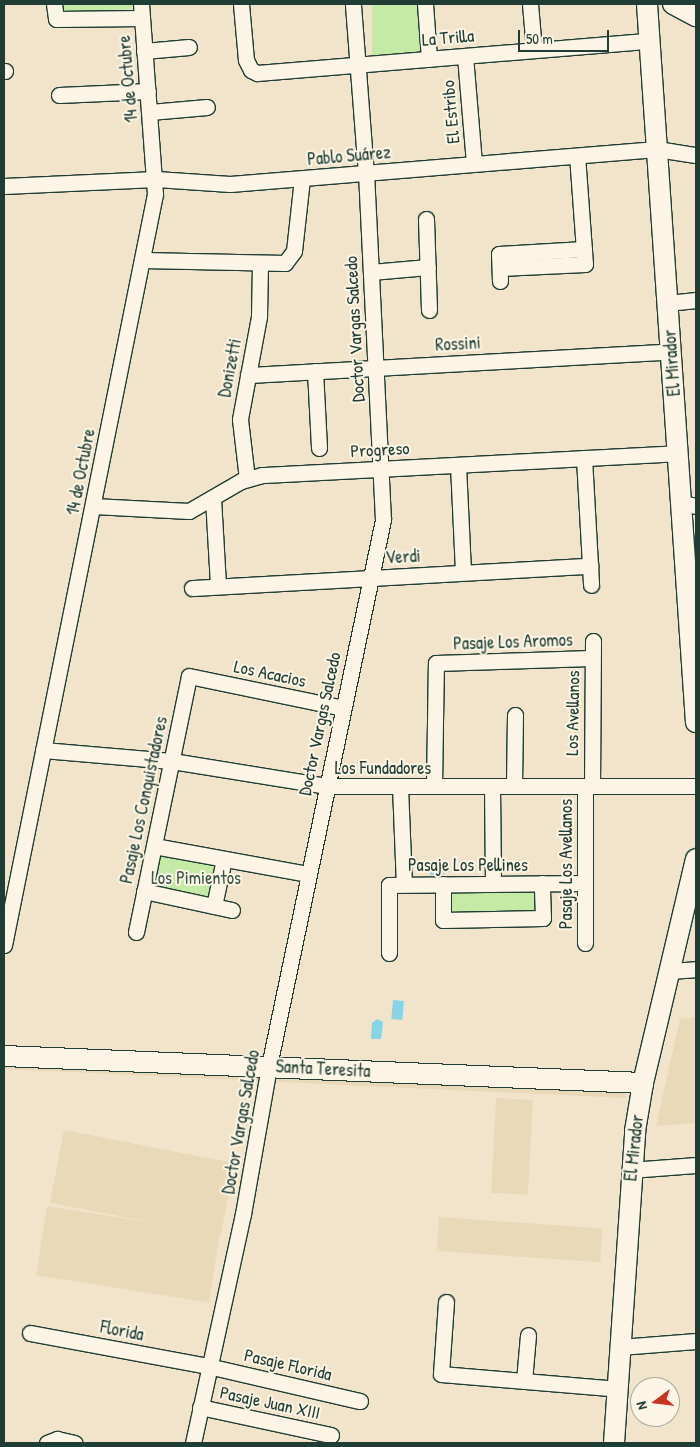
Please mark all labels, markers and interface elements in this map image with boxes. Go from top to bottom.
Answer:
scale bar [520,20,611,52]
street label: La Trilla [421,25,475,51]
text: 50 m [526,28,553,49]
street label: 14 de Octubre [113,34,143,124]
street label: El Estribo [437,79,465,145]
street label: Pablo Suárez [306,142,392,170]
street label: Doctor Vargas Salcedo [340,255,370,403]
street label: El Mirador [659,329,685,397]
street label: Rossini [435,332,481,356]
street label: Donizetti [214,337,246,399]
street label: 14 de Octubre [62,427,100,517]
street label: Progreso [350,438,410,462]
street label: Verdi [385,545,421,569]
street label: Pasaje Los Aromos [453,629,573,655]
street label: Doctor Vargas Salcedo [294,650,346,798]
street label: Los Acacios [232,656,308,692]
street label: Los Avellanos [561,670,585,756]
street label: Pasaje Los Conquistadores [116,714,172,886]
street label: Los Fundadores [335,757,431,779]
street label: Pasaje Los Avellanos [555,799,577,929]
street label: Pasaje Los Pellines [408,854,528,876]
park label: Los Pimientos [151,867,241,889]
street label: Doctor Vargas Salcedo [218,1048,264,1196]
street label: Santa Teresita [275,1056,371,1082]
street label: El Mirador [620,1114,648,1182]
street label: Florida [98,1316,146,1346]
street label: Pasaje Florida [242,1344,334,1386]
north arrow [630,1377,680,1427]
street label: Pasaje Juan XIII [218,1382,322,1424]
text: N [631,1400,651,1412]

